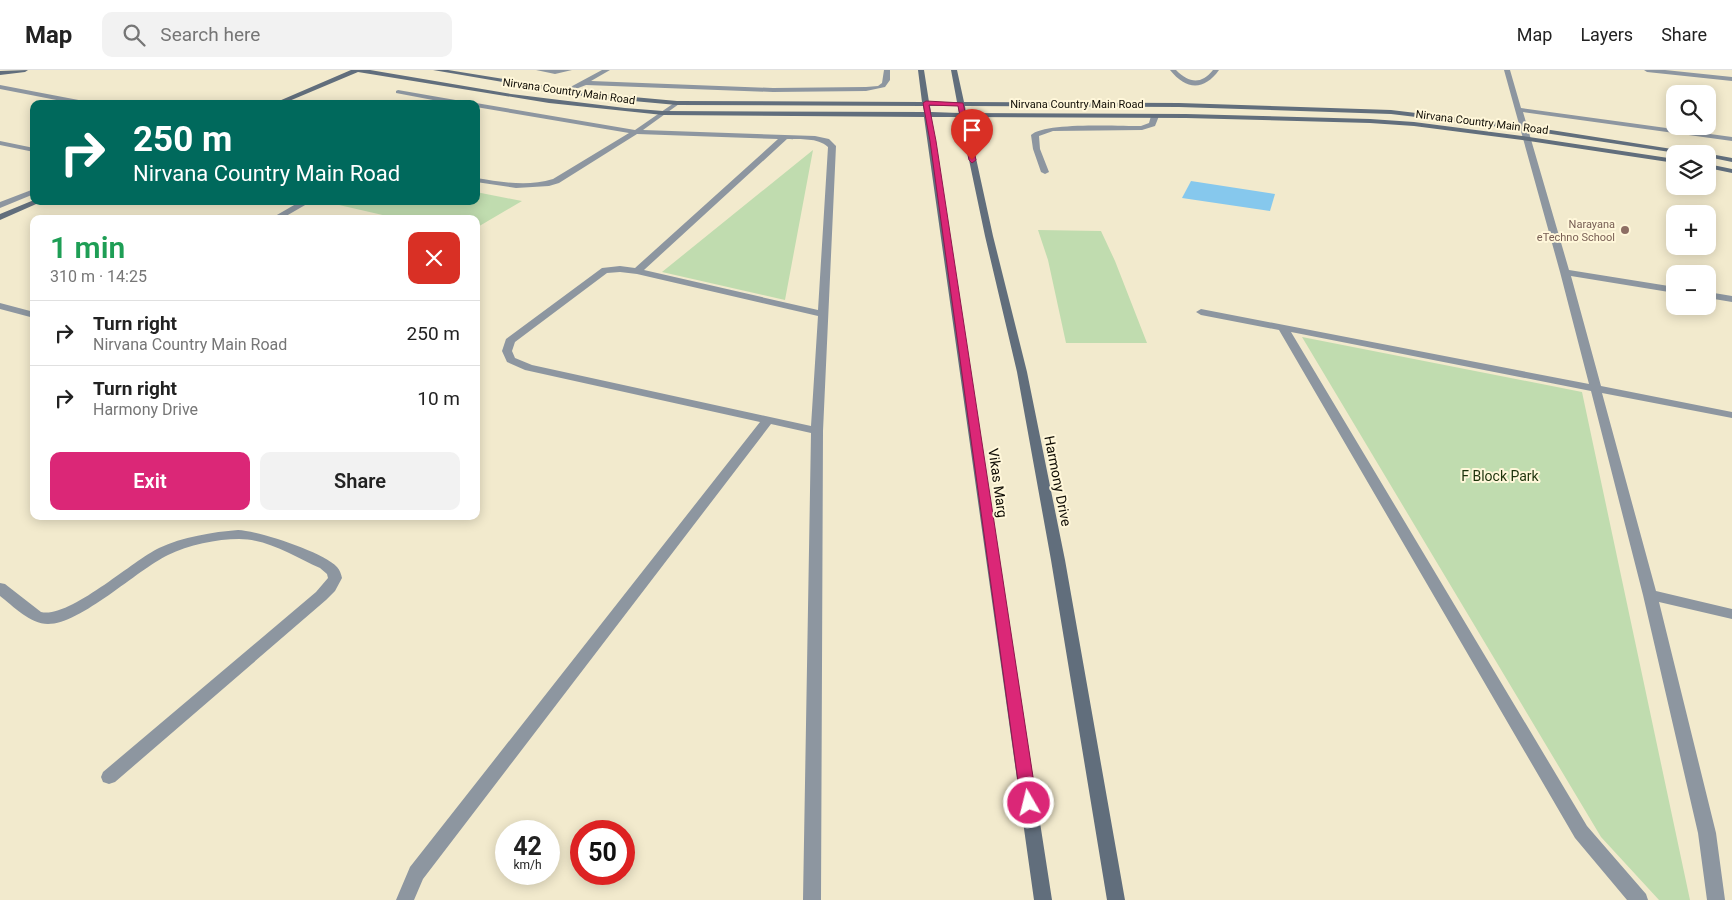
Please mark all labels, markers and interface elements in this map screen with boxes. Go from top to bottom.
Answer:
search box [102,12,452,57]
text: Map [25,21,72,49]
icon: search [120,21,148,49]
text: Search here [160,23,260,46]
text: Map [1517,24,1552,45]
text: Layers [1580,24,1633,45]
text: Share [1661,24,1707,45]
street label: Nirvana Country Main Road [502,76,636,107]
map controls [1666,85,1716,315]
button: search [1666,85,1716,135]
street label: Nirvana Country Main Road [1010,98,1144,111]
street label: Nirvana Country Main Road [1415,108,1549,137]
pin [951,109,993,160]
icon: arrive [958,116,986,144]
text: 250 m [133,119,232,160]
icon: right [50,120,115,185]
button: layers [1666,145,1716,195]
text: Nirvana Country Main Road [133,161,400,186]
button: + [1666,205,1716,255]
place label: Narayana eTechno School [1537,218,1615,244]
marker: Narayana eTechno School [1619,224,1631,236]
text: 1 min [50,230,125,265]
button: close [408,232,460,284]
button: − [1666,265,1716,315]
text: 310 m · 14:25 [50,267,147,286]
text: Turn right [93,312,177,335]
icon: right [50,319,78,347]
text: 250 m [407,322,460,345]
text: Nirvana Country Main Road [93,335,287,354]
text: Turn right [93,377,177,400]
icon: right [50,384,78,412]
text: 10 m [417,387,460,410]
text: Harmony Drive [93,400,198,419]
street label: Harmony Drive [1041,434,1075,528]
street label: Vikas Marg [985,447,1011,519]
button: Exit [50,452,250,510]
button: Share [260,452,460,510]
park label: F Block Park [1461,468,1540,484]
position arrow [1002,776,1054,828]
speed limit sign: 50 [570,820,635,885]
text: 42 [513,832,542,861]
text: km/h [513,858,542,872]

